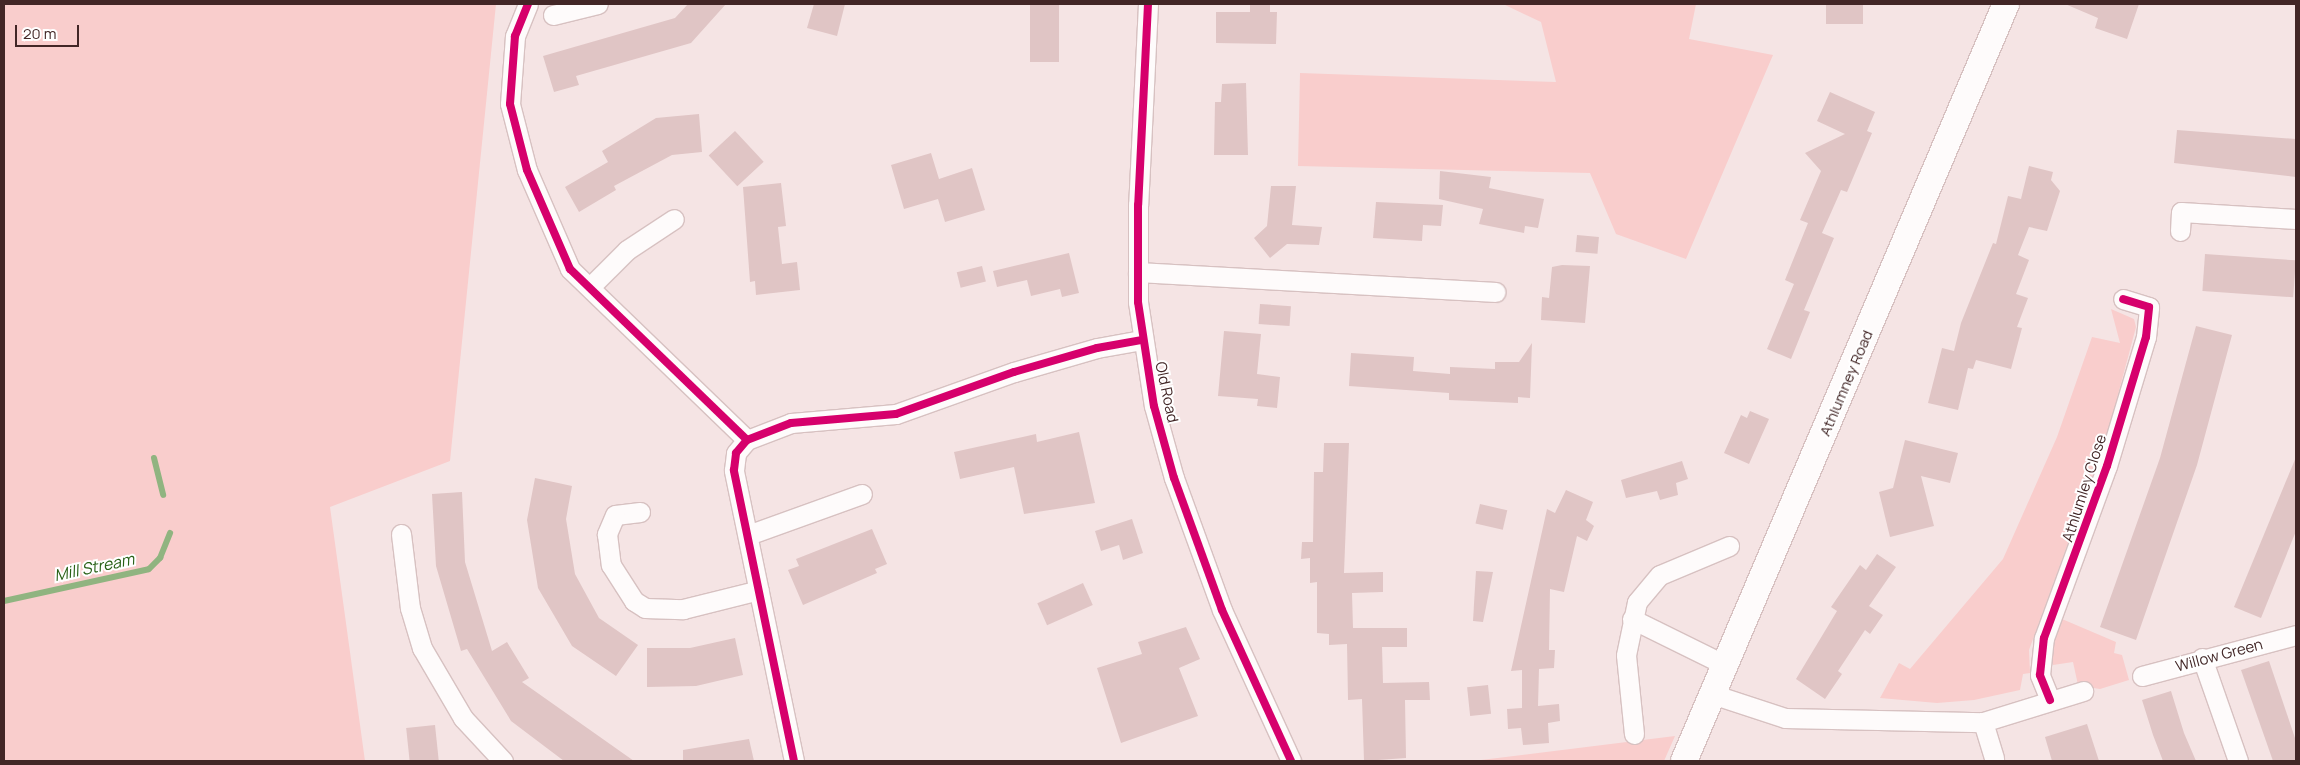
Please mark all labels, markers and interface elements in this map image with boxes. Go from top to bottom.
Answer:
scale bar [18,15,81,47]
text: 20 m [23,23,56,44]
street label: Athlumney Road [1816,327,1876,439]
street label: Old Road [1152,360,1182,424]
street label: Athlumley Close [2058,432,2110,544]
water label: Mill Stream [52,549,136,585]
street label: Willow Green [2174,635,2264,675]

